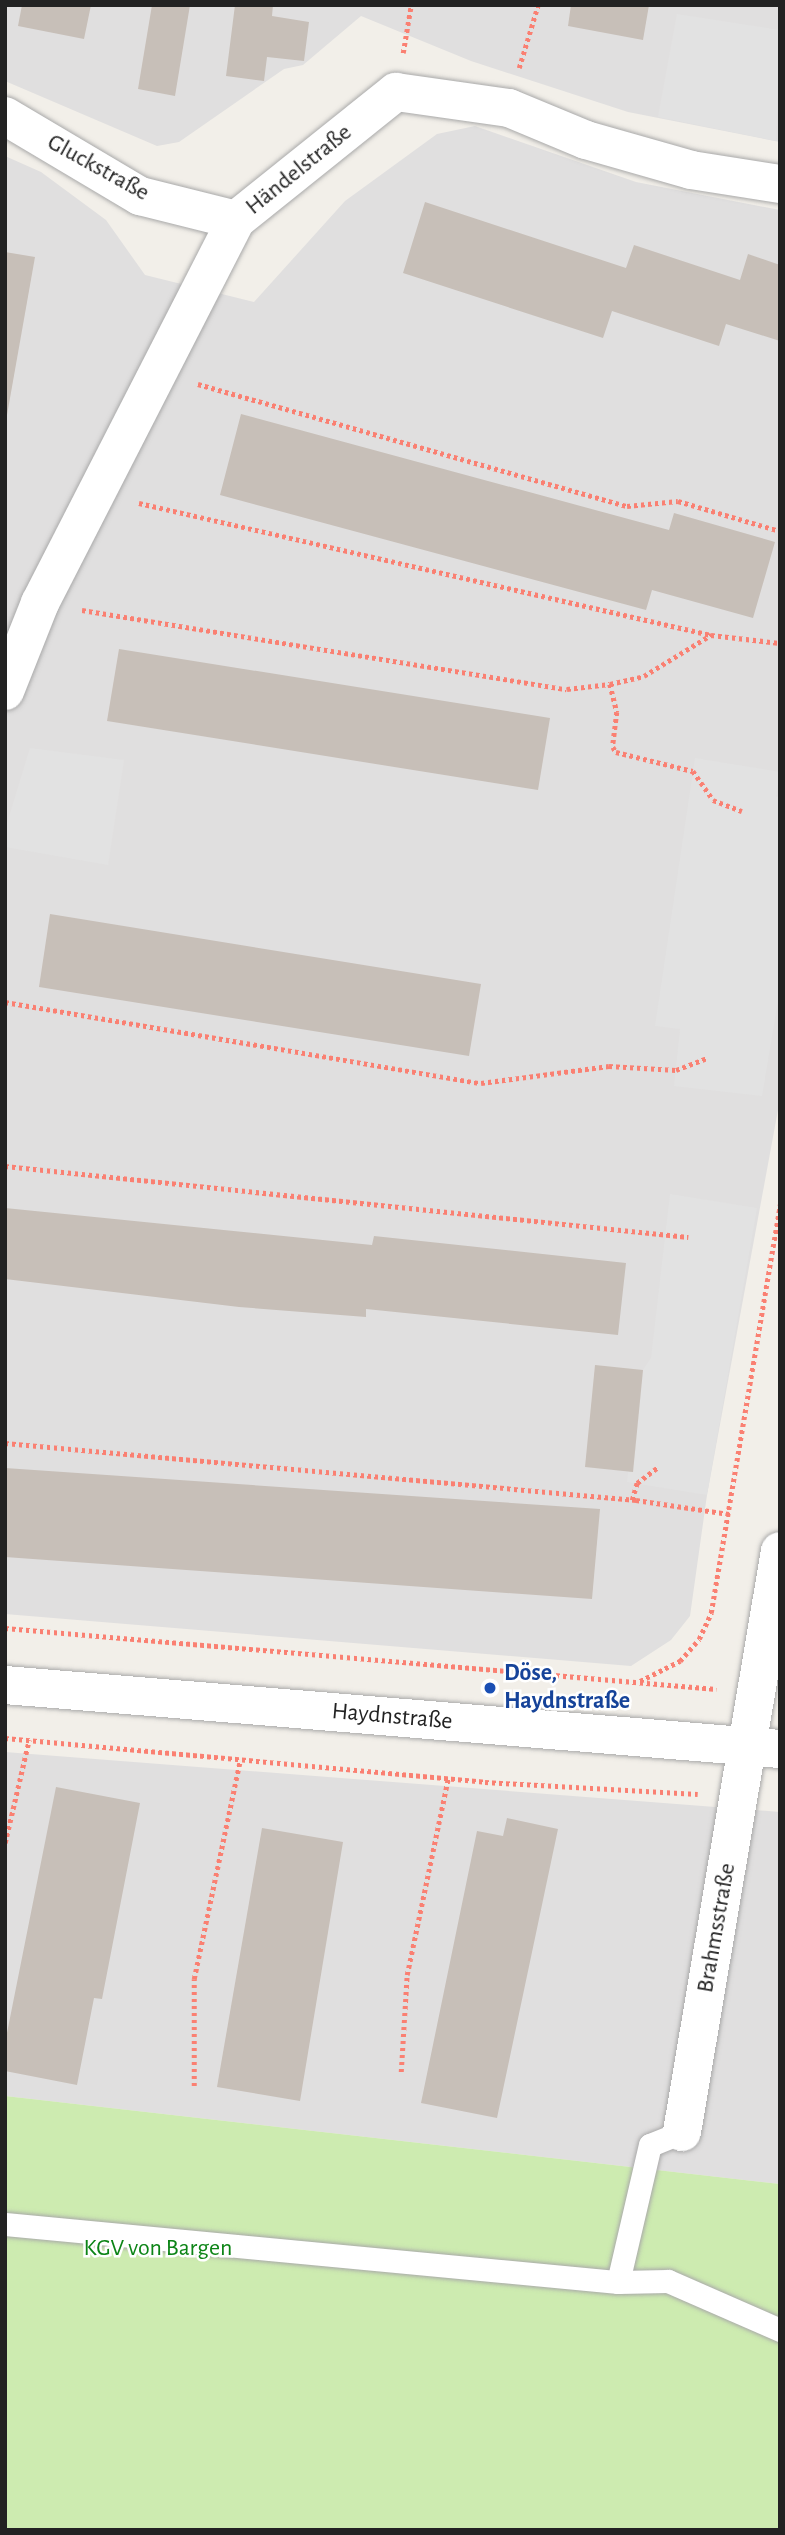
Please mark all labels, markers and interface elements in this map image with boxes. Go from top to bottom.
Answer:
street label: Händelstraße [240,119,358,221]
street label: Gluckstraße [42,128,154,208]
place label: Döse, Haydnstraße [504,1660,630,1716]
marker: Döse, Haydnstraße [482,1680,498,1696]
street label: Haydnstraße [331,1697,453,1737]
street label: Brahmsstraße [691,1861,743,1995]
park label: KGV von Bargen [84,2235,232,2263]

